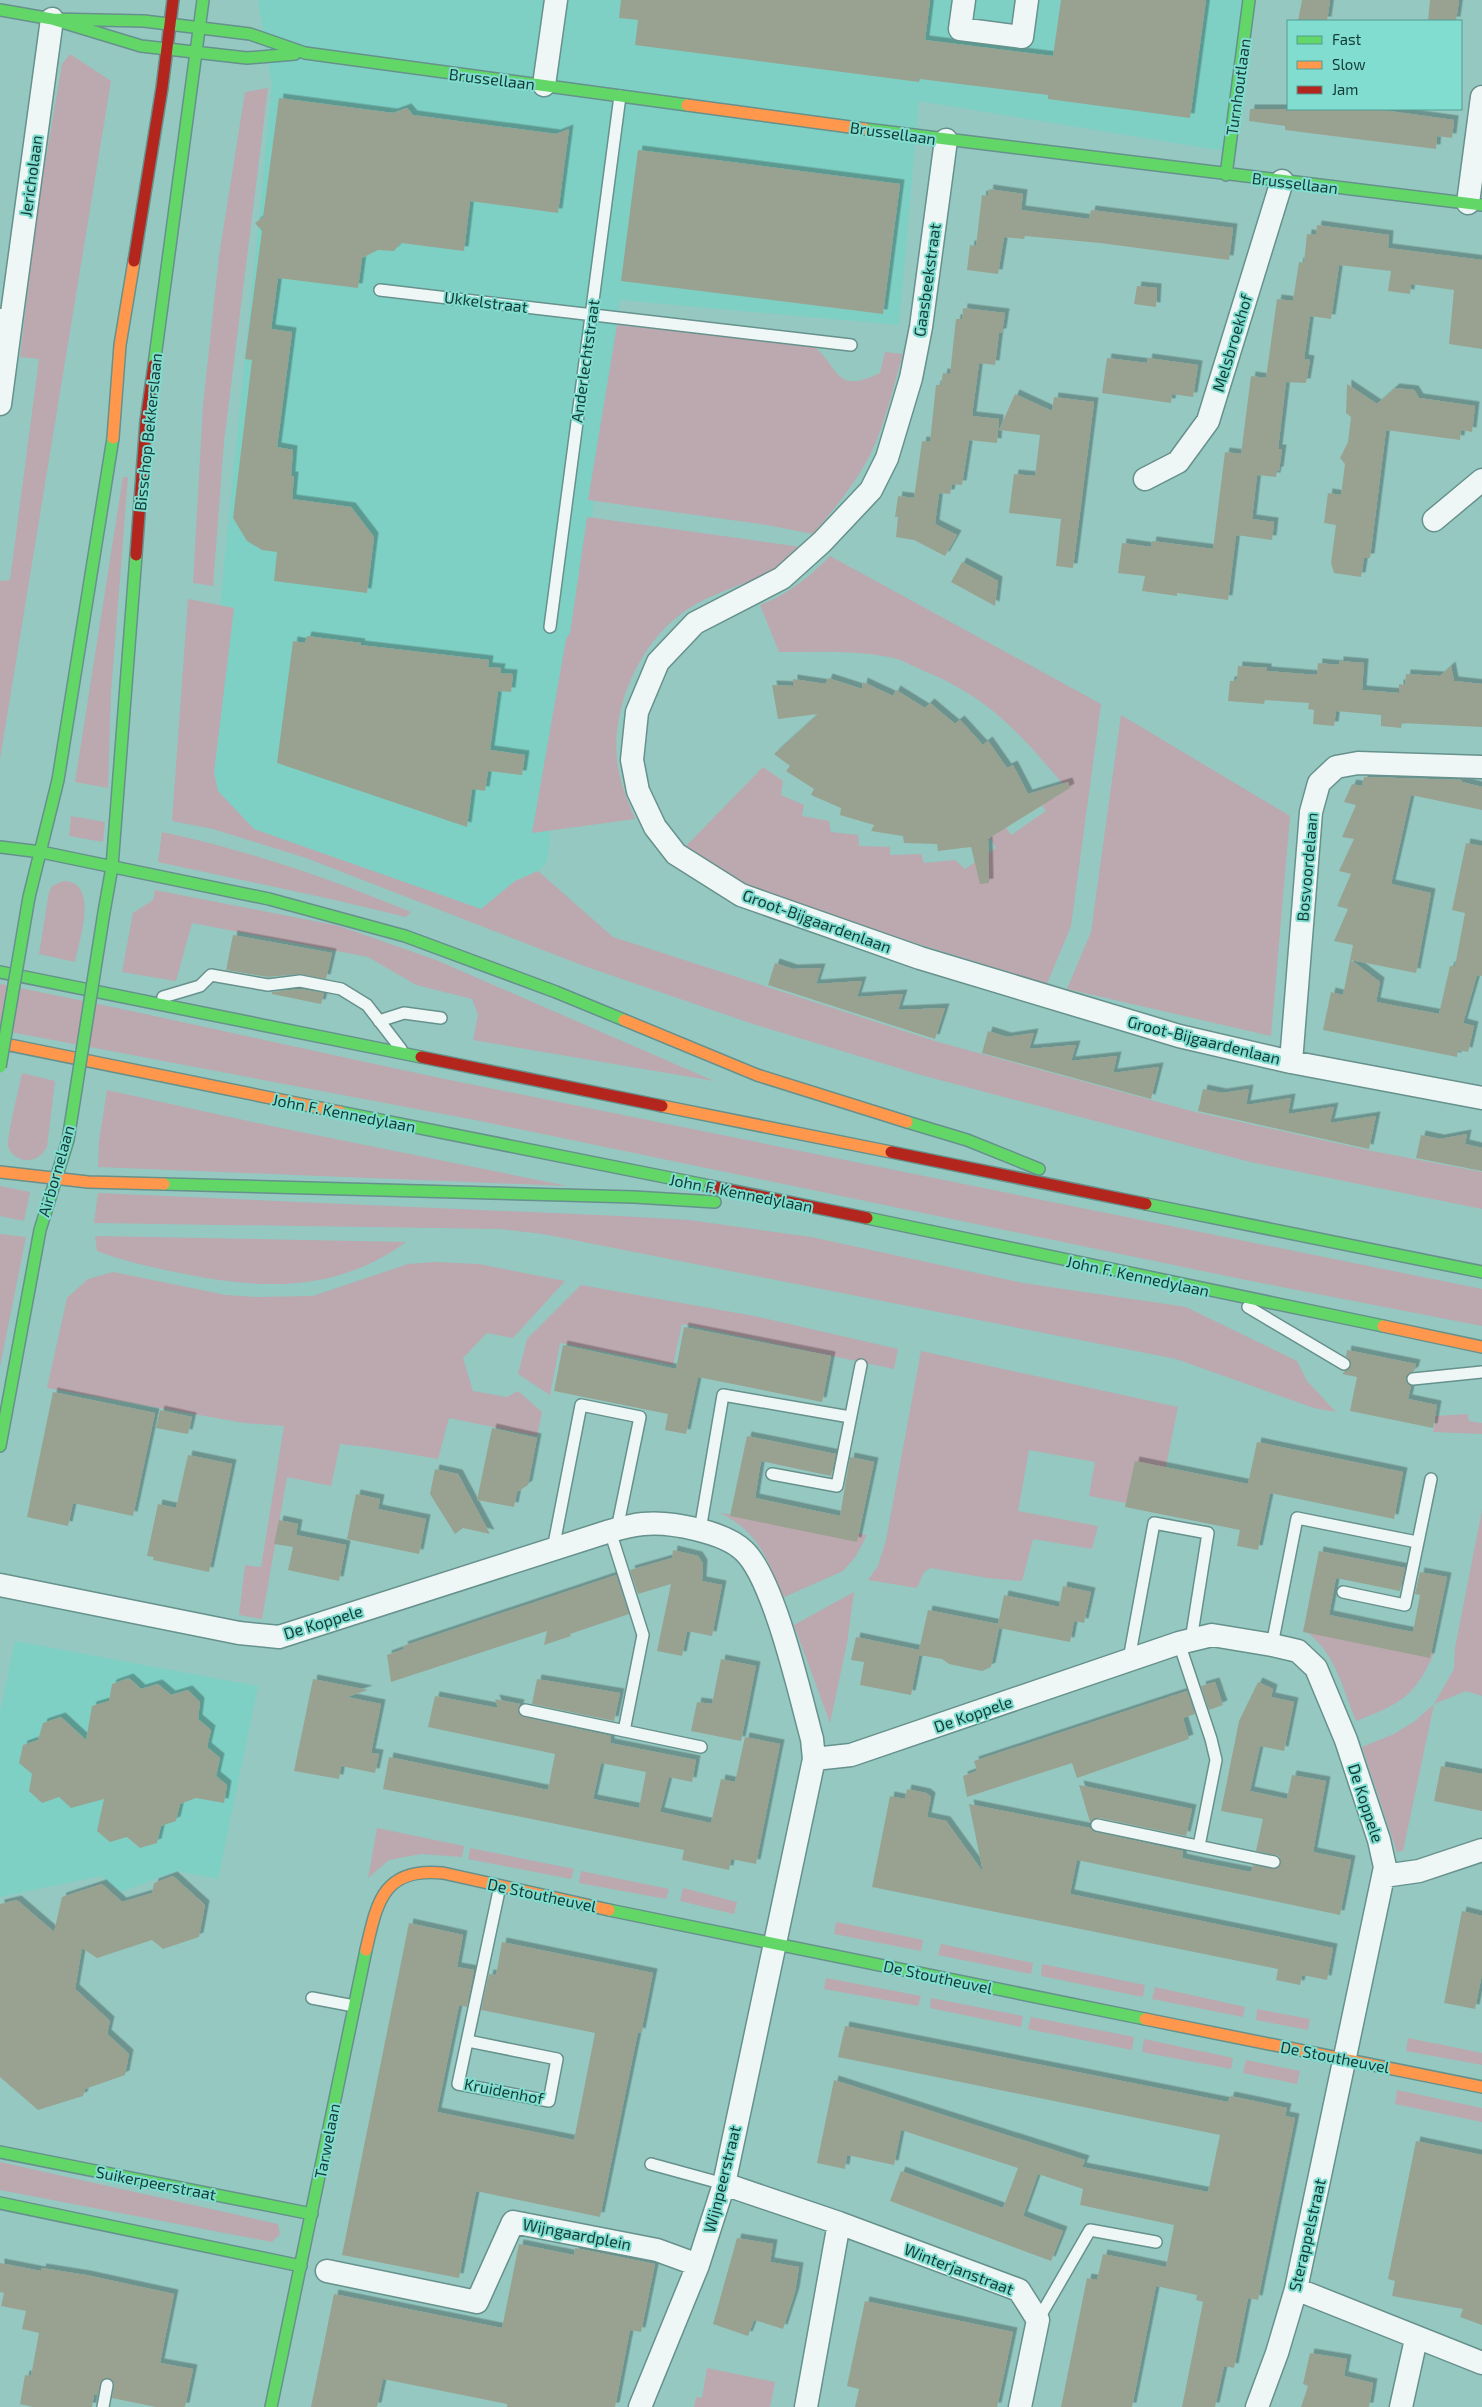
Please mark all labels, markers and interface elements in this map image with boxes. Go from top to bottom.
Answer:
legend [1287,20,1462,110]
text: Fast [1332,30,1362,48]
street label: Turnhoutlaan [1221,37,1254,137]
text: Slow [1332,55,1366,73]
street label: Brussellaan [448,64,536,93]
text: Jam [1332,80,1358,98]
street label: Brussellaan [849,117,937,148]
street label: Jericholaan [15,134,46,218]
street label: Brussellaan [1251,168,1339,197]
street label: Gaasbeekstraat [909,222,944,338]
street label: Ukkelstraat [443,287,529,316]
street label: Melsbroekhof [1208,291,1256,394]
street label: Anderlechtstraat [566,298,603,424]
street label: Bisschop Bekkerslaan [130,352,165,512]
street label: Bosvoordelaan [1292,812,1321,922]
street label: Groot-Bijgaardenlaan [740,885,894,957]
street label: Groot-Bijgaardenlaan [1125,1011,1283,1069]
street label: John F. Kennedylaan [271,1089,417,1136]
street label: Airbornelaan [33,1123,78,1219]
street label: John F. Kennedylaan [668,1169,814,1216]
street label: John F. Kennedylaan [1065,1251,1211,1300]
street label: De Koppele [281,1601,365,1643]
street label: De Koppele [931,1691,1015,1736]
street label: De Koppele [1345,1761,1388,1845]
street label: De Stoutheuvel [486,1874,599,1915]
street label: De Stoutheuvel [882,1956,995,1997]
street label: De Stoutheuvel [1279,2037,1392,2076]
street label: Kruidenhof [463,2074,546,2108]
street label: Tarwelaan [310,2102,343,2180]
street label: Wijnpeerstraat [699,2123,745,2235]
street label: Suikerpeerstraat [94,2162,218,2203]
street label: Sterappelstraat [1284,2177,1329,2293]
street label: Wijngaardplein [521,2214,633,2254]
street label: Winterjanstraat [901,2239,1017,2299]

